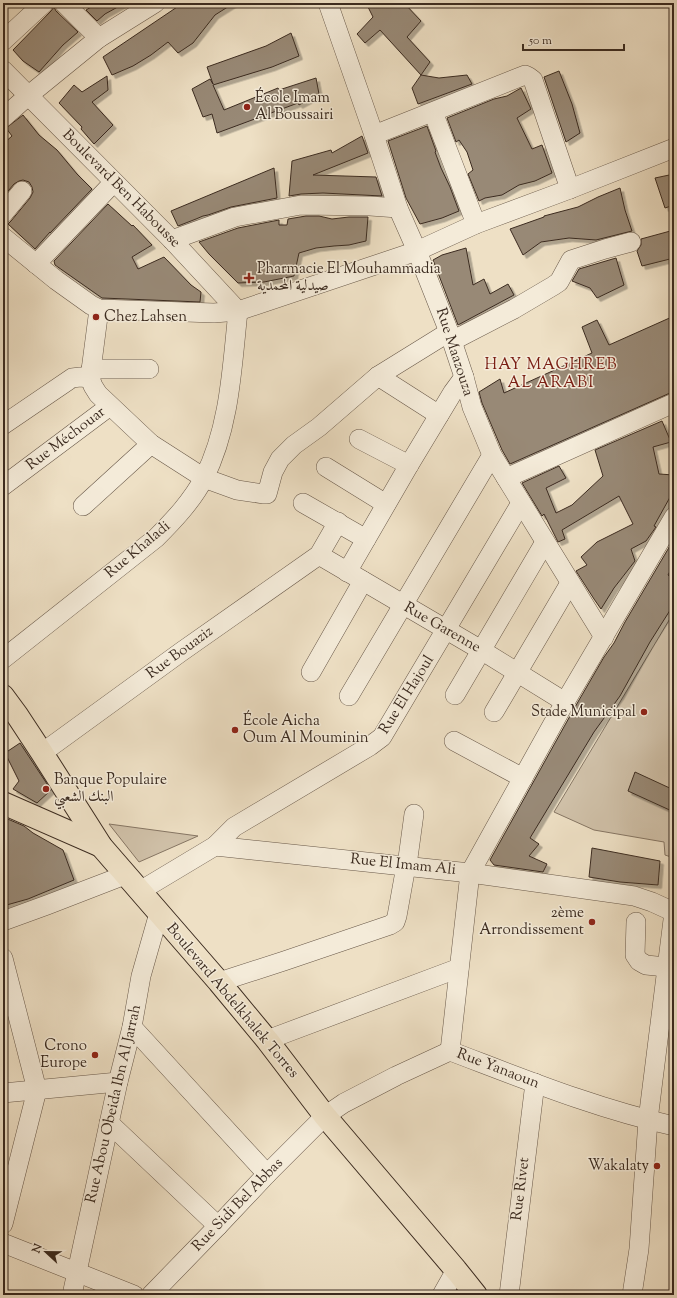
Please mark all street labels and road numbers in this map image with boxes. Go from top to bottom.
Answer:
street label: Boulevard Ben Habousse [57,125,185,253]
street label: Rue Maazouza [430,305,478,399]
street label: Rue Méchouar [22,402,110,476]
street label: Rue Khaladi [101,516,175,584]
street label: Rue Garenne [400,598,484,658]
street label: Rue Bouaziz [142,621,218,684]
street label: Rue El Hajoul [374,652,440,738]
street label: Rue El Imam Ali [349,849,457,881]
street label: Boulevard Abdelkhalek Torres [161,919,303,1083]
street label: Rue Abou Obeida Ibn Al Jarrah [81,1002,147,1205]
street label: Rue Yanaoun [454,1044,542,1094]
street label: Rue Sidi Bel Abbas [188,1153,288,1257]
street label: Rue Rivet [507,1156,535,1222]

